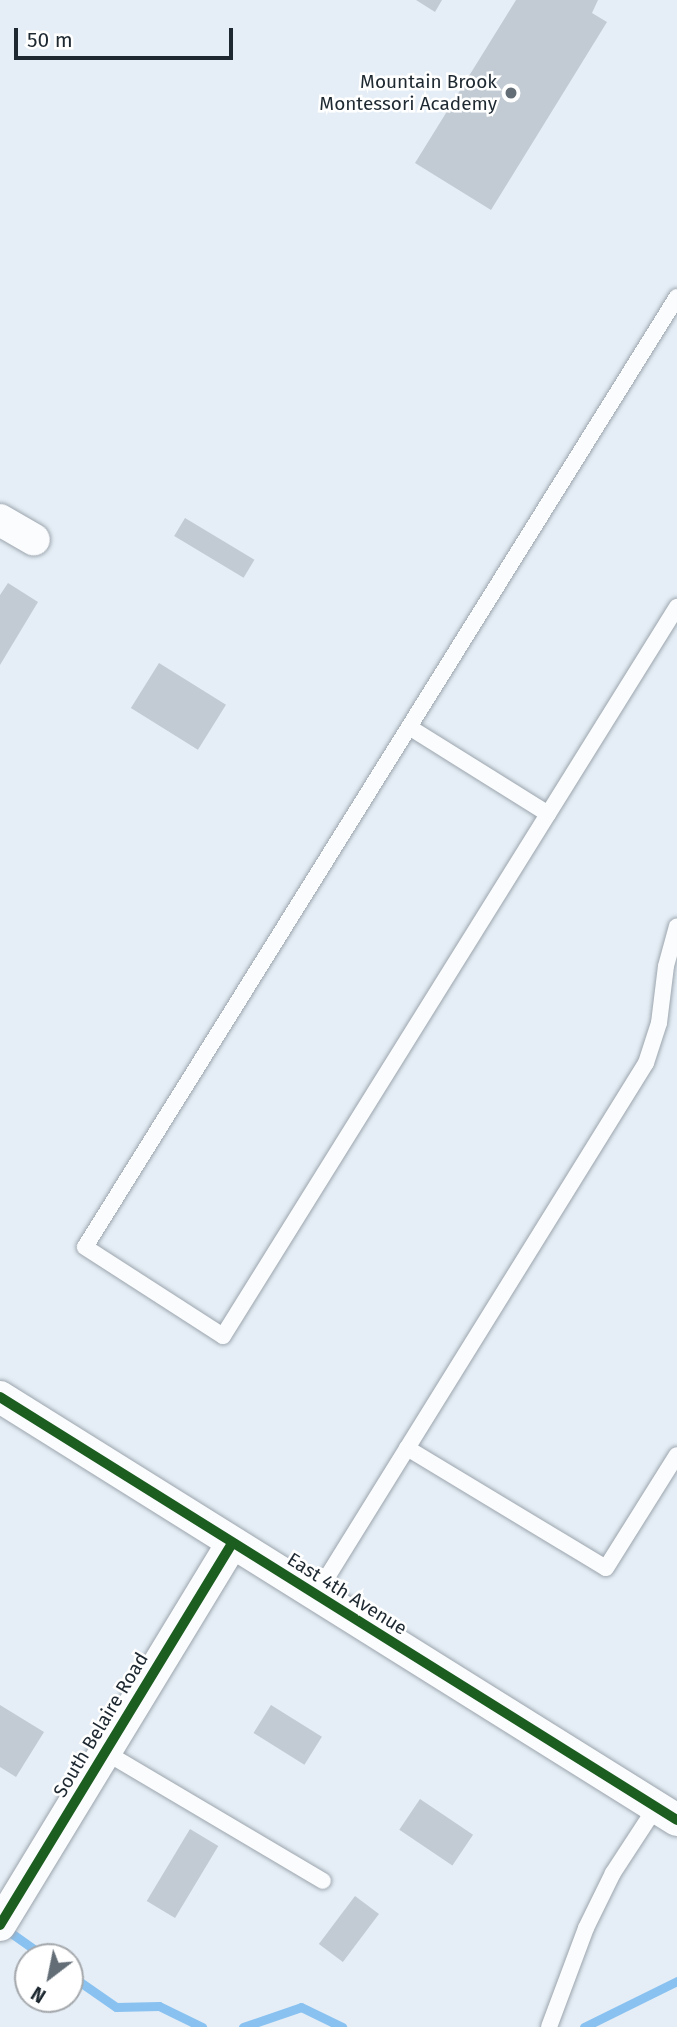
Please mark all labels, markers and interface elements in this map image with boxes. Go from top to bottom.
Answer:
scale bar [18,14,236,58]
text: 50 m [27,27,73,53]
place label: Mountain Brook Montessori Academy [319,71,497,115]
marker: Mountain Brook Montessori Academy [503,85,519,101]
street label: East 4th Avenue [283,1548,411,1640]
street label: South Belaire Road [49,1649,153,1801]
north arrow [14,1943,84,2013]
text: N [27,1981,50,2008]

